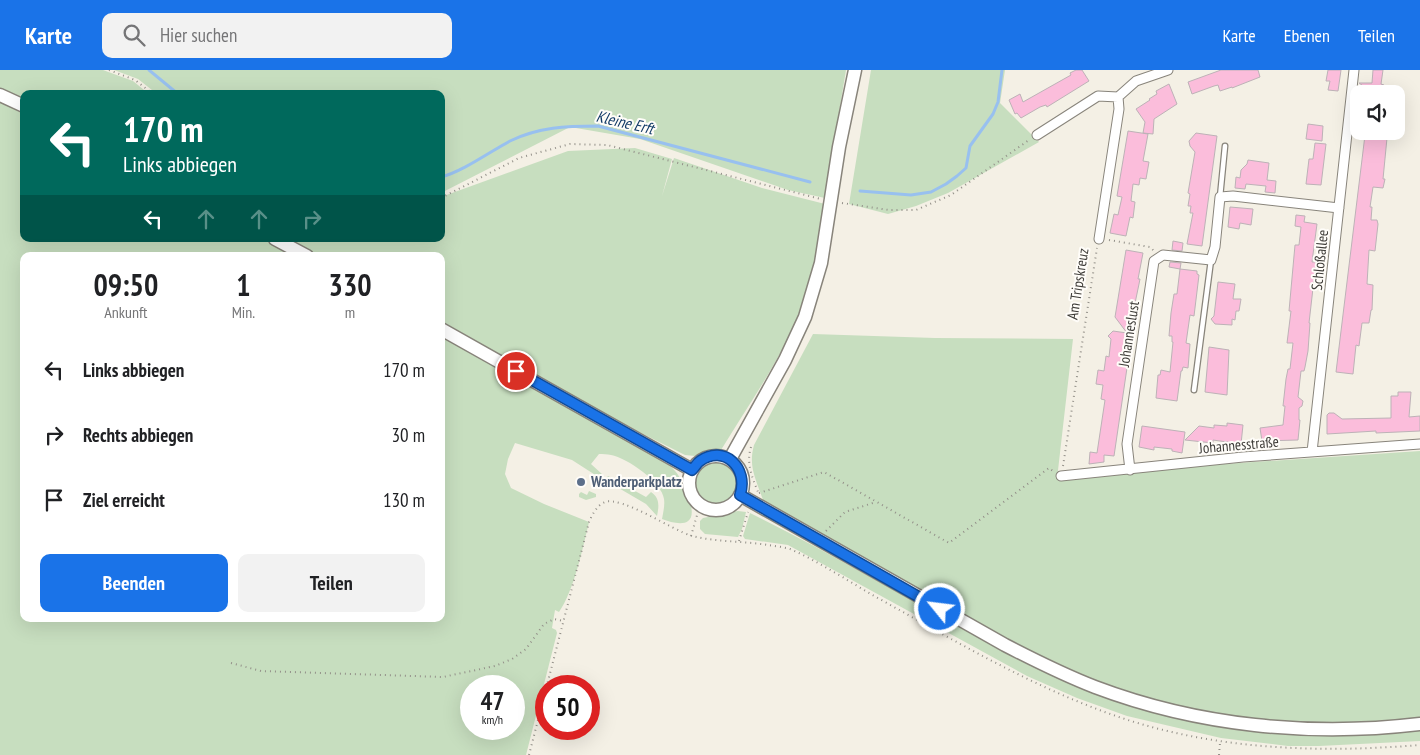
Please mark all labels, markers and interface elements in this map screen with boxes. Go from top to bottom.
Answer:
search box [102,13,452,58]
text: Karte [25,20,72,51]
icon: search [120,21,148,49]
text: Hier suchen [160,23,237,47]
text: Karte [1222,24,1256,47]
text: Ebenen [1284,24,1330,47]
text: Teilen [1358,24,1395,47]
map controls [1350,85,1405,140]
button: sound [1350,85,1405,140]
text: 170 m [123,106,204,152]
water label: Kleine Erft [594,106,657,139]
icon: left [40,110,105,175]
text: Links abbiegen [123,150,237,178]
icon: left [139,205,167,233]
icon: ahead [192,205,220,233]
icon: ahead [245,205,273,233]
icon: right [298,205,326,233]
street label: Schloßallee [1307,229,1332,291]
street label: Am Tripskreuz [1062,247,1093,321]
text: 09:50 [93,265,158,304]
text: 1 [236,265,251,304]
text: 330 [329,265,372,304]
street label: Johanneslust [1114,300,1143,369]
text: Ankunft [104,302,147,322]
text: Min. [232,302,255,322]
text: m [345,302,355,322]
pin [495,350,537,392]
icon: left [40,356,68,384]
icon: arrive [502,357,530,385]
text: Links abbiegen [83,358,184,382]
text: 170 m [383,358,425,382]
icon: right [40,421,68,449]
text: Rechts abbiegen [83,423,193,447]
text: 30 m [392,423,425,447]
street label: Johannesstraße [1197,432,1280,458]
place label: Wanderparkplatz [590,472,682,491]
marker: Wanderparkplatz [575,476,587,488]
icon: arrive [40,486,68,514]
text: Ziel erreicht [83,488,165,512]
text: 130 m [383,488,425,512]
button: Beenden [40,554,228,612]
button: Teilen [238,554,425,612]
position arrow [913,582,965,634]
speed limit sign: 50 [535,675,600,740]
text: 47 [481,685,504,717]
text: km/h [482,712,503,727]

